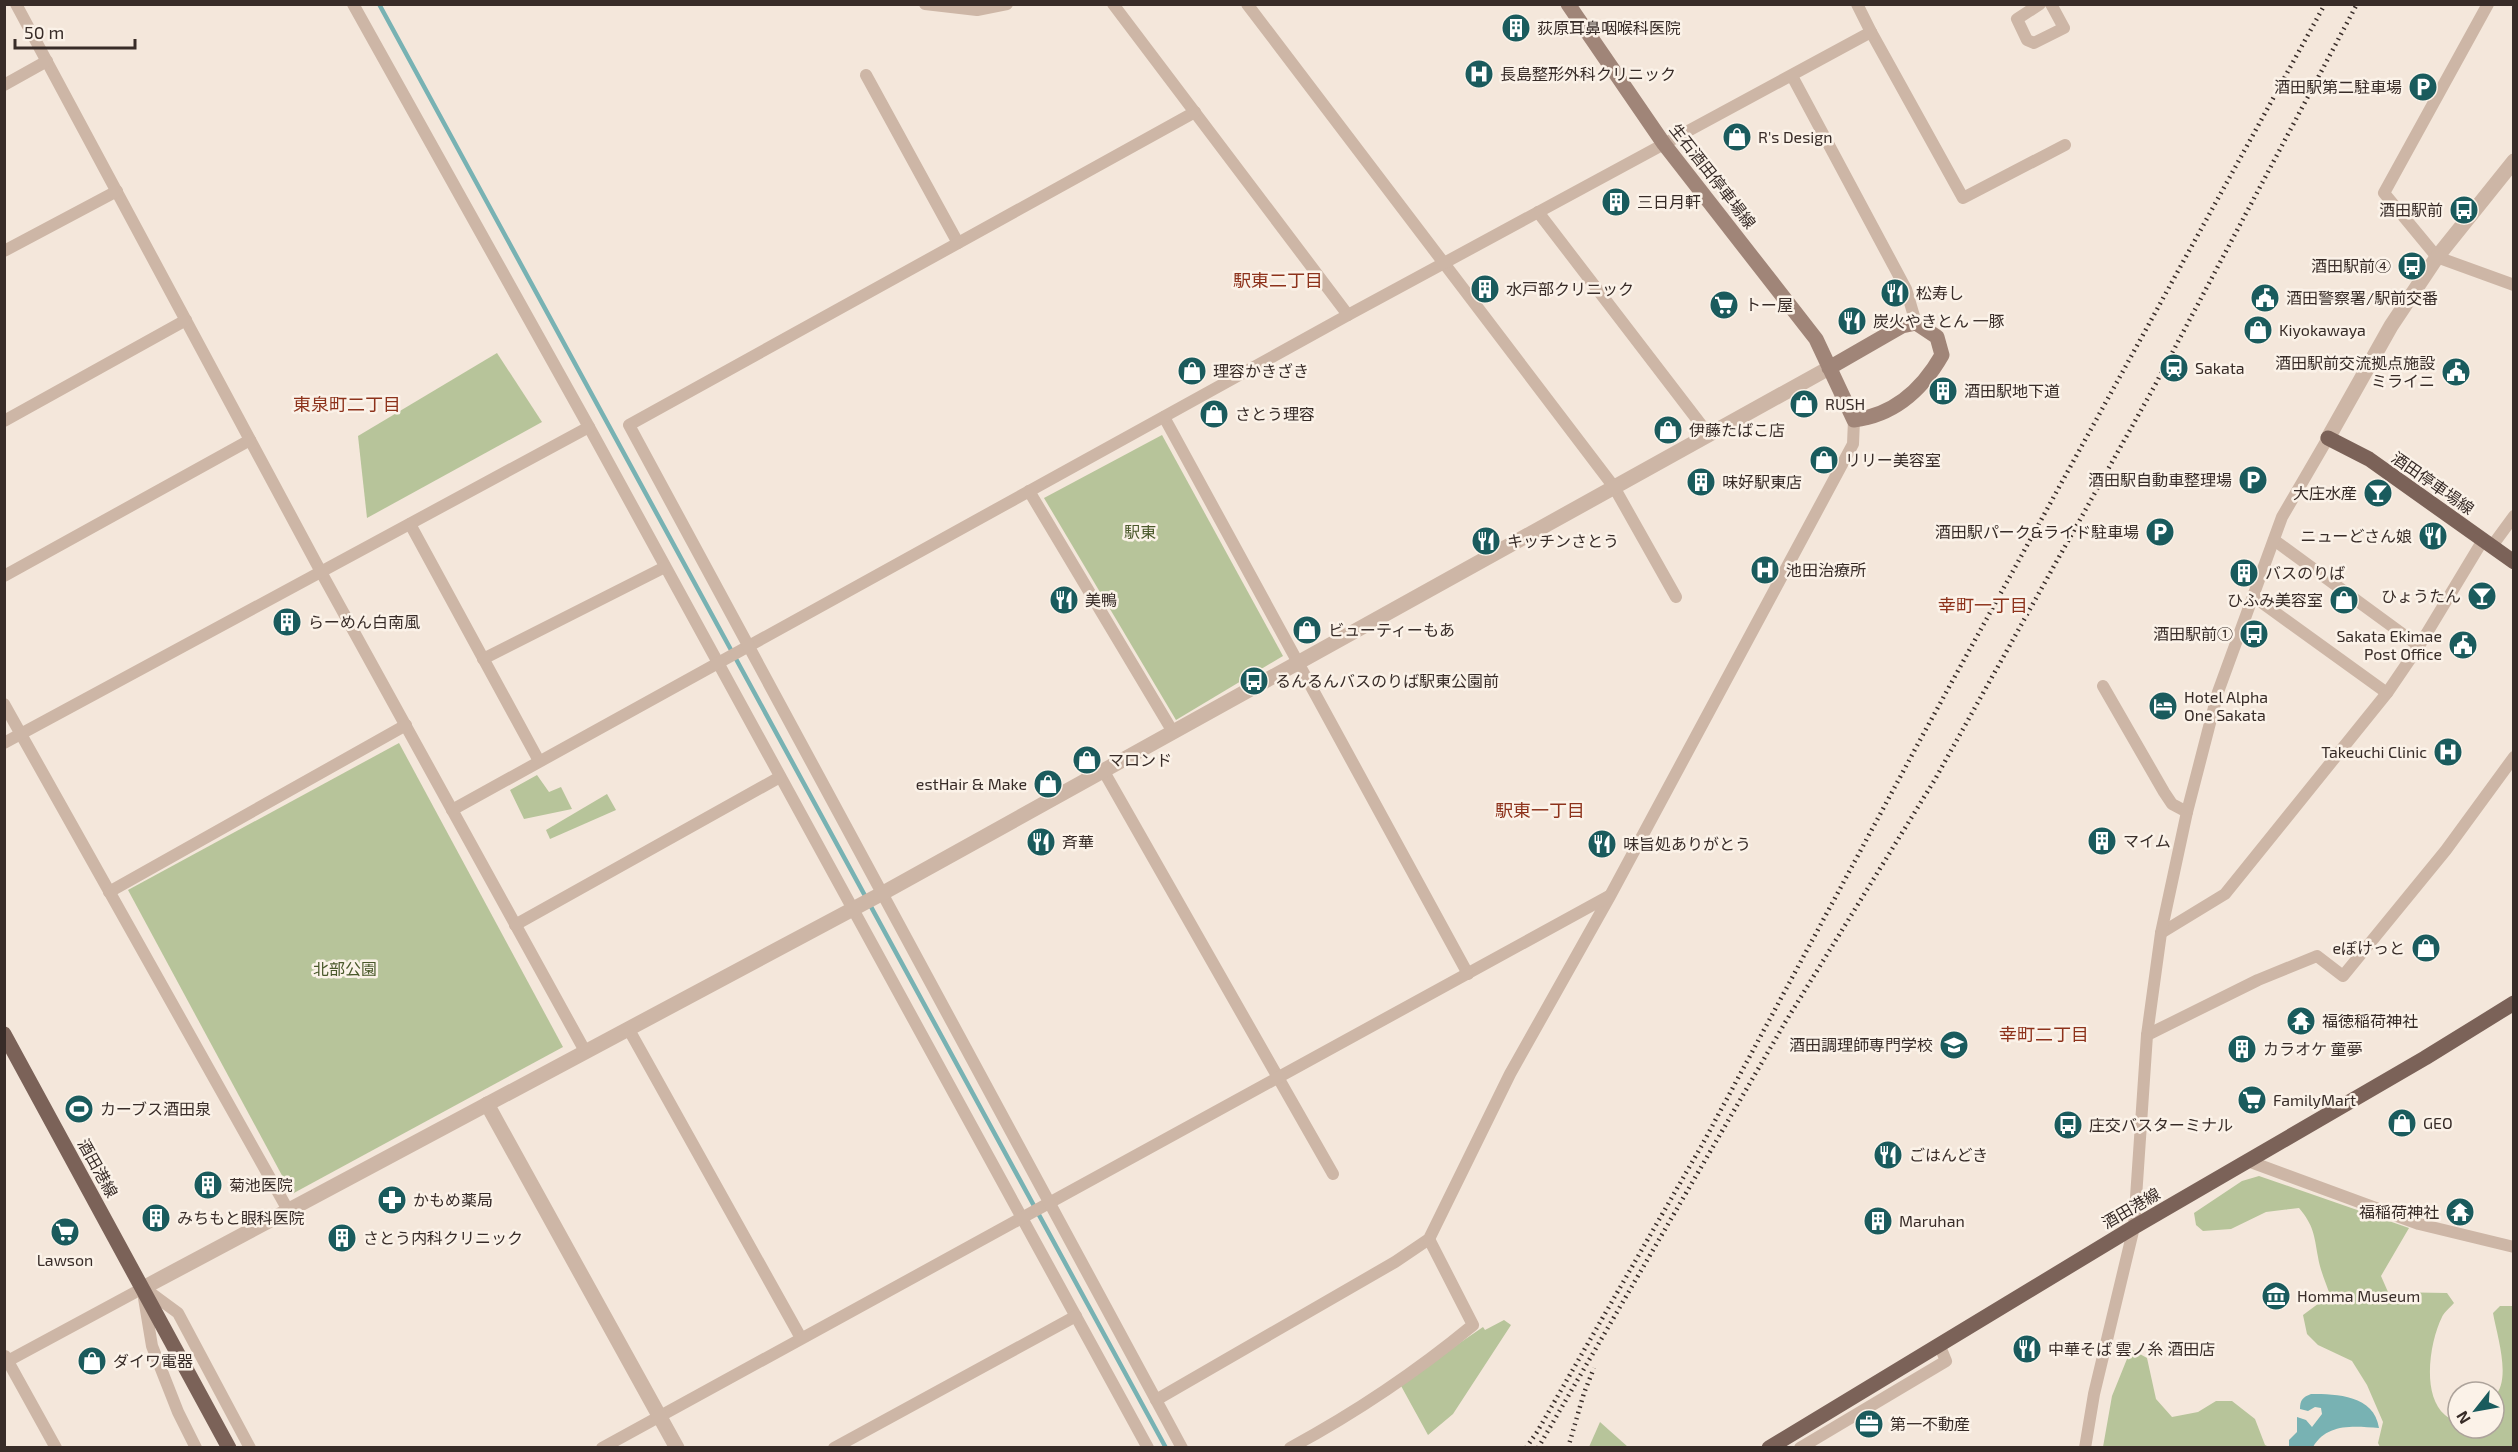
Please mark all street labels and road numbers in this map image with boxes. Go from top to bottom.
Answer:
street label: 生石酒田停車場線 [1667,119,1760,232]
street label: 酒田停車場線 [2389,447,2478,518]
street label: 酒田港線 [75,1135,122,1200]
street label: 酒田港線 [2098,1183,2163,1232]

